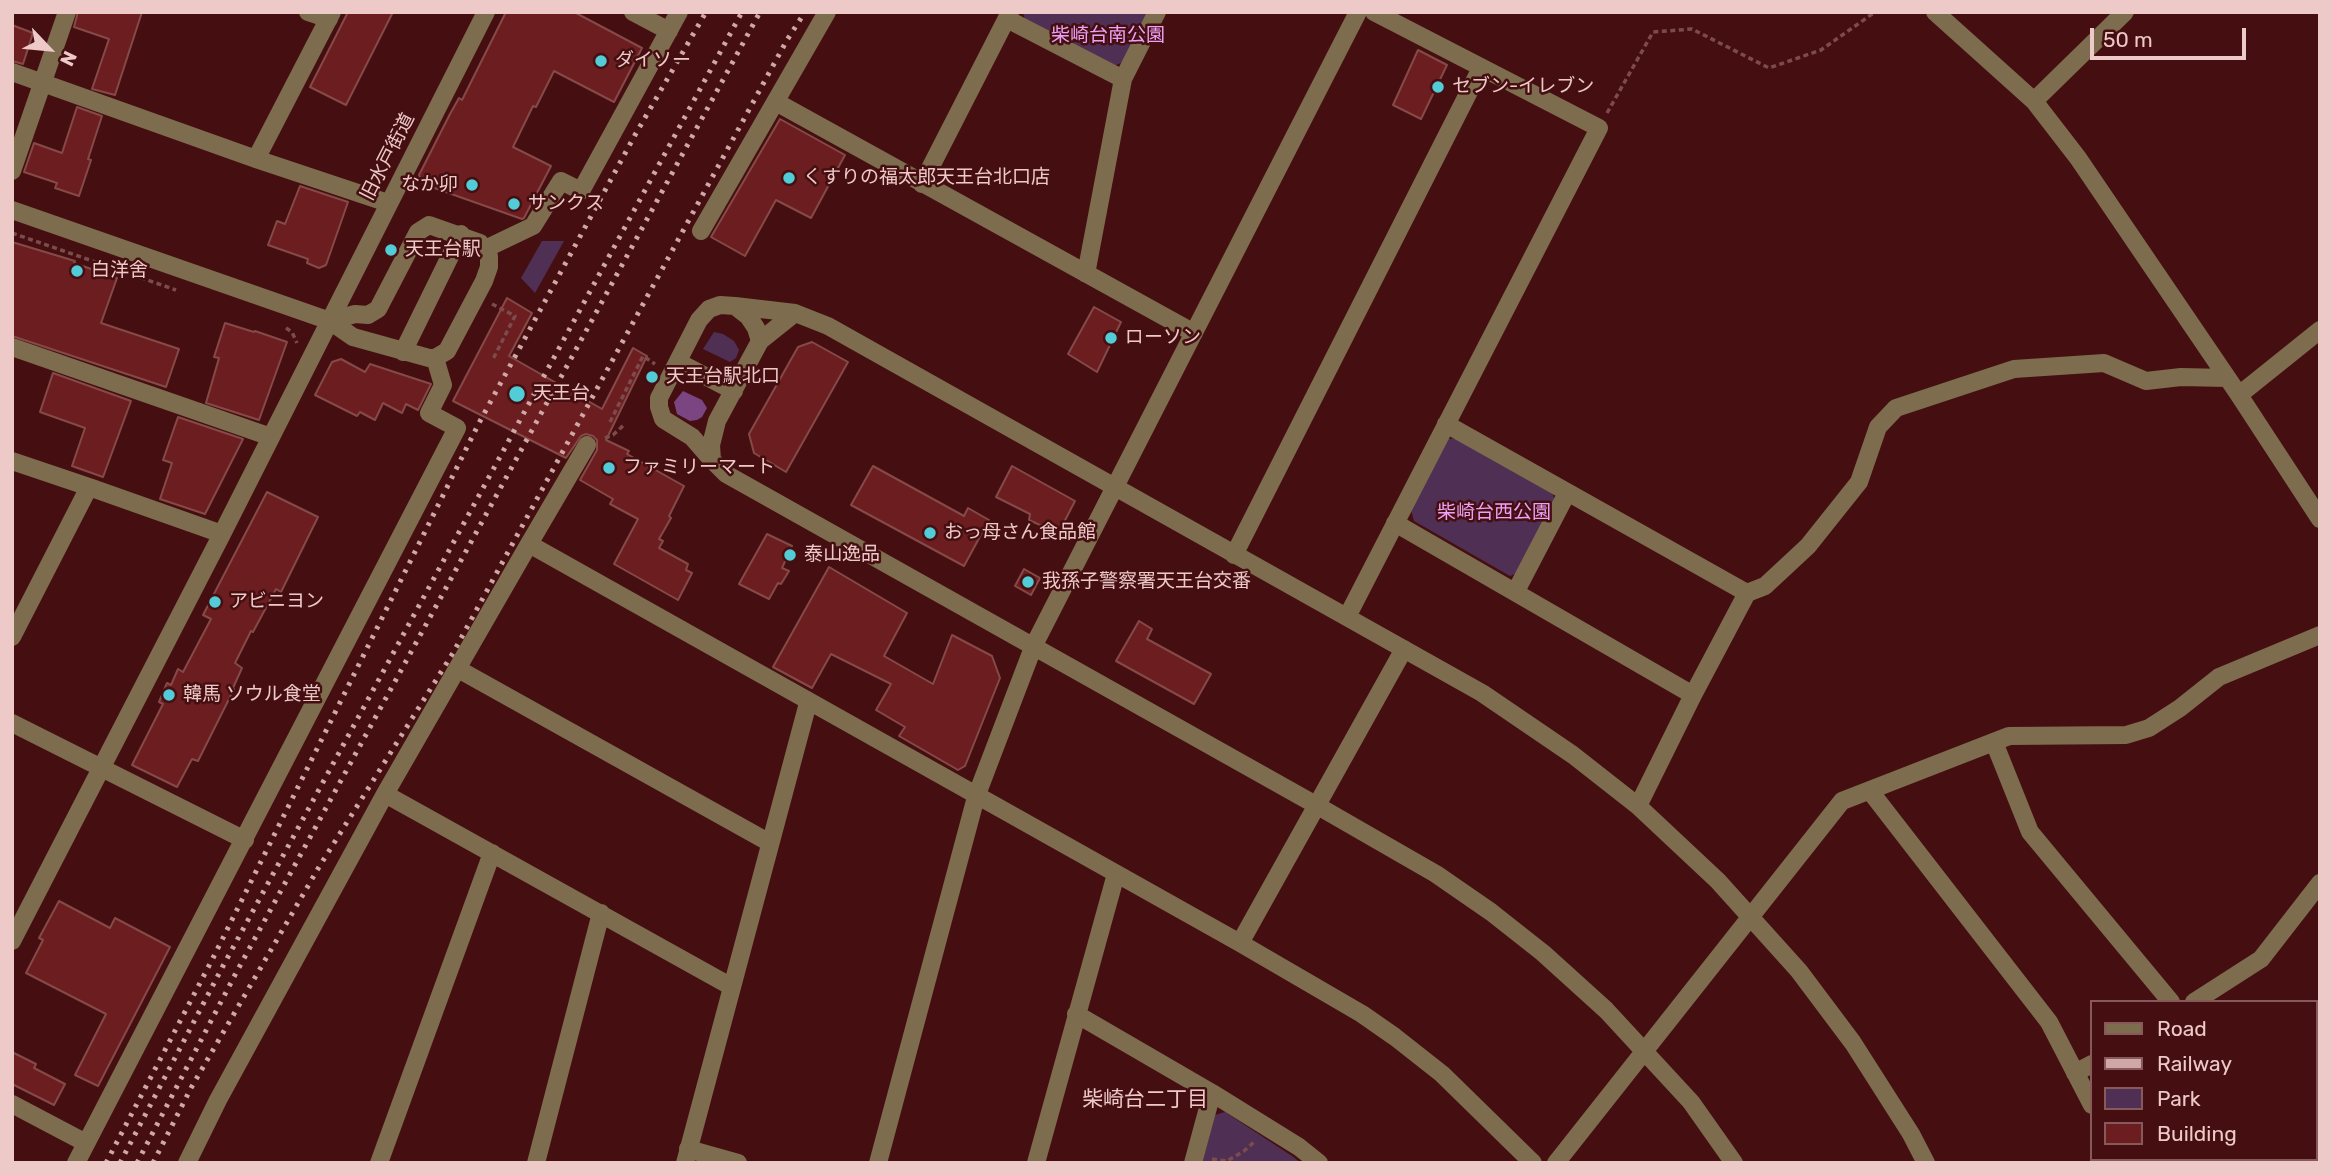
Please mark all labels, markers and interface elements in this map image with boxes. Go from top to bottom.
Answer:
north arrow [14,14,84,84]
scale bar [2094,14,2250,58]
park label: 柴崎台南公園 [1051,25,1165,47]
text: 50 m [2103,27,2153,52]
text: N [55,47,82,70]
place label: ダイソー [615,50,691,72]
marker: ダイソー [593,53,609,69]
place label: セブン-イレブン [1452,76,1594,98]
marker: セブン-イレブン [1430,79,1446,95]
street label: 旧水戸街道 [356,110,420,204]
place label: くすりの福太郎天王台北口店 [803,167,1050,189]
marker: くすりの福太郎天王台北口店 [781,170,797,186]
place label: なか卯 [401,174,458,196]
marker: なか卯 [464,177,480,193]
place label: サンクス [528,193,604,215]
marker: サンクス [506,196,522,212]
place label: 天王台駅 [405,239,481,261]
marker: 天王台駅 [383,242,399,258]
place label: 白洋舍 [91,260,148,282]
marker: 白洋舍 [69,263,85,279]
place label: ローソン [1125,327,1201,349]
marker: ローソン [1103,330,1119,346]
place label: 天王台駅北口 [666,366,780,388]
marker: 天王台駅北口 [644,369,660,385]
place label: 天王台 [533,383,590,405]
marker: 天王台 [507,384,527,404]
place label: ファミリーマート [623,457,775,479]
marker: ファミリーマート [601,460,617,476]
park label: 柴崎台西公園 [1437,502,1551,524]
place label: おっ母さん食品館 [944,522,1096,544]
marker: おっ母さん食品館 [922,525,938,541]
place label: 泰山逸品 [804,544,880,566]
marker: 泰山逸品 [782,547,798,563]
place label: 我孫子警察署天王台交番 [1042,571,1251,593]
marker: 我孫子警察署天王台交番 [1020,574,1036,590]
place label: アビニヨン [229,591,324,613]
marker: アビニヨン [207,594,223,610]
place label: 韓馬 ソウル食堂 [183,684,321,706]
marker: 韓馬 ソウル食堂 [161,687,177,703]
legend [2090,1000,2318,1161]
text: Road [2157,1016,2207,1041]
text: Railway [2157,1051,2232,1076]
text: Park [2157,1086,2201,1111]
district label: 柴崎台二丁目 [1082,1087,1208,1113]
text: Building [2157,1121,2237,1146]

